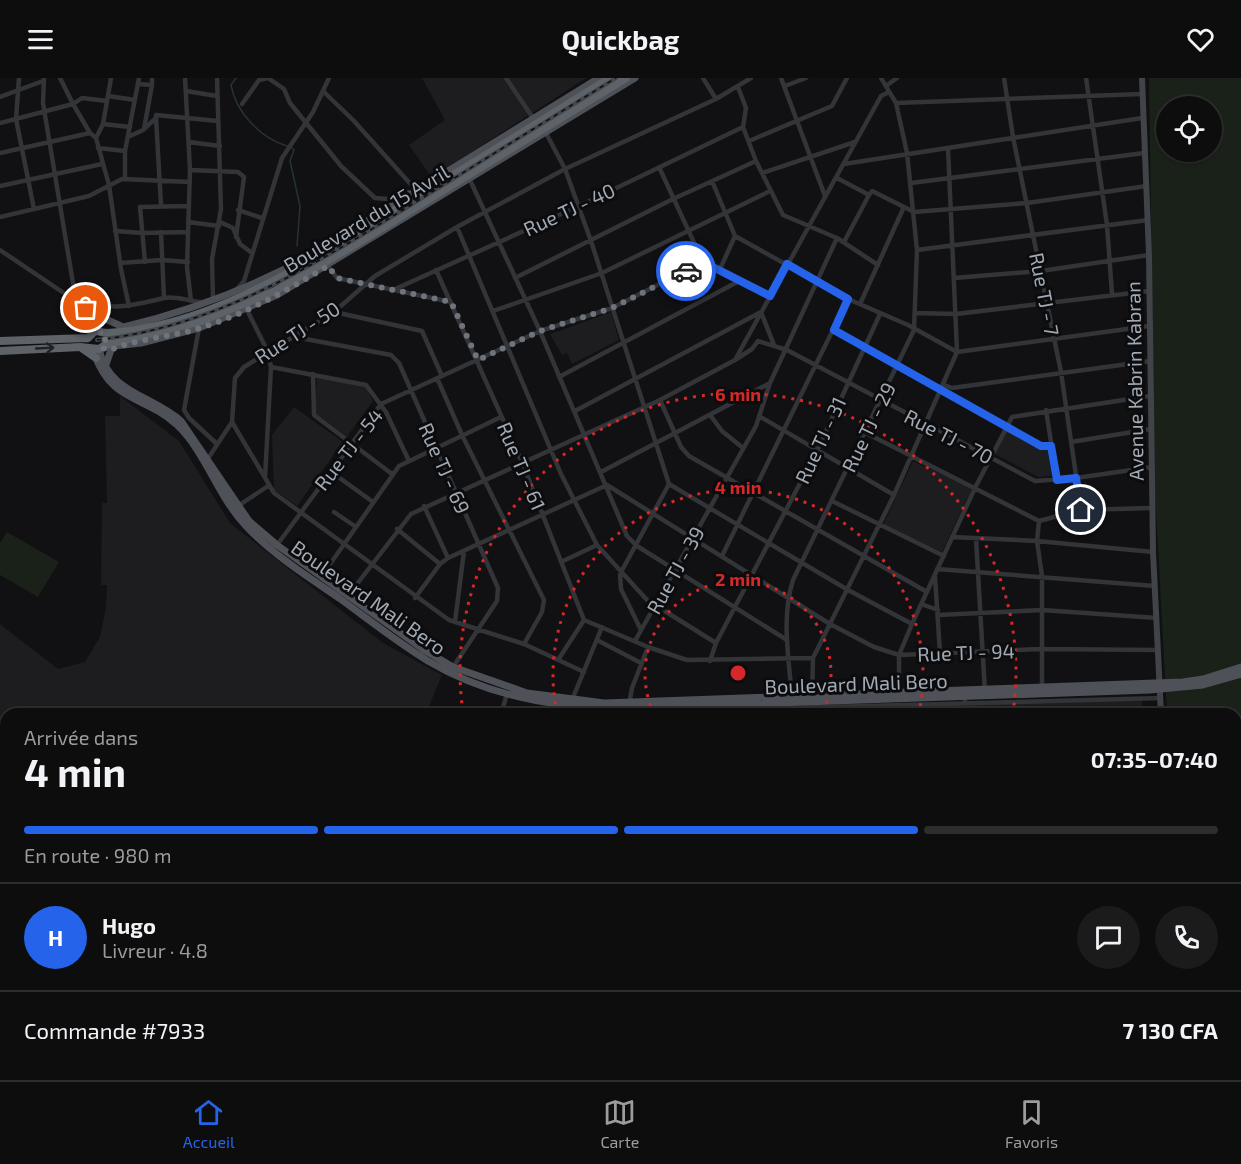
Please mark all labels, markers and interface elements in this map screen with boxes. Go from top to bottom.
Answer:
icon: menu [24,23,57,56]
text: Quickbag [562,23,680,55]
icon: heart [1184,23,1217,56]
map controls [1156,96,1222,162]
button: locate [1156,96,1222,162]
street label: Boulevard du 15 Avril [279,159,453,277]
street label: Rue TJ - 40 [519,177,619,241]
courier [656,241,716,301]
street label: Rue TJ - 7 [1025,250,1065,338]
icon: car [670,255,703,288]
street label: Avenue Kabrin Kabran [1120,281,1148,481]
pin [60,282,111,333]
icon: bag [69,291,102,324]
street label: Rue TJ - 50 [250,296,344,368]
one-way arrow [35,343,55,354]
street label: Rue TJ - 29 [836,378,900,476]
text: 6 min [715,383,761,405]
street label: Rue TJ - 31 [789,393,851,487]
street label: Rue TJ - 54 [309,403,387,495]
street label: Rue TJ - 70 [901,403,997,469]
street label: Rue TJ - 61 [493,418,551,514]
street label: Rue TJ - 69 [414,419,476,517]
text: 4 min [715,476,762,498]
pin [1055,484,1106,535]
icon: home [1064,493,1097,526]
street label: Rue TJ - 39 [641,522,709,618]
street label: Boulevard Mali Bero [287,535,451,659]
text: 2 min [715,568,761,590]
street label: Rue TJ - 94 [917,638,1015,666]
centre of rings [728,663,748,683]
street label: Boulevard Mali Bero [764,668,948,698]
text: Arrivée dans [24,725,138,749]
text: 07:35–07:40 [1091,746,1218,772]
text: 4 min [24,748,126,795]
text: En route · 980 m [24,843,171,867]
button: chat [1077,906,1140,969]
button: phone [1155,906,1218,969]
text: Hugo [102,912,156,938]
text: H [48,924,63,950]
text: Livreur · 4.8 [102,938,208,962]
text: Commande #7933 [24,1017,205,1043]
text: 7 130 CFA [1122,1017,1218,1043]
tab: Accueil [183,1096,235,1151]
tab: Carte [600,1096,639,1151]
tab: Favoris [1005,1096,1058,1151]

